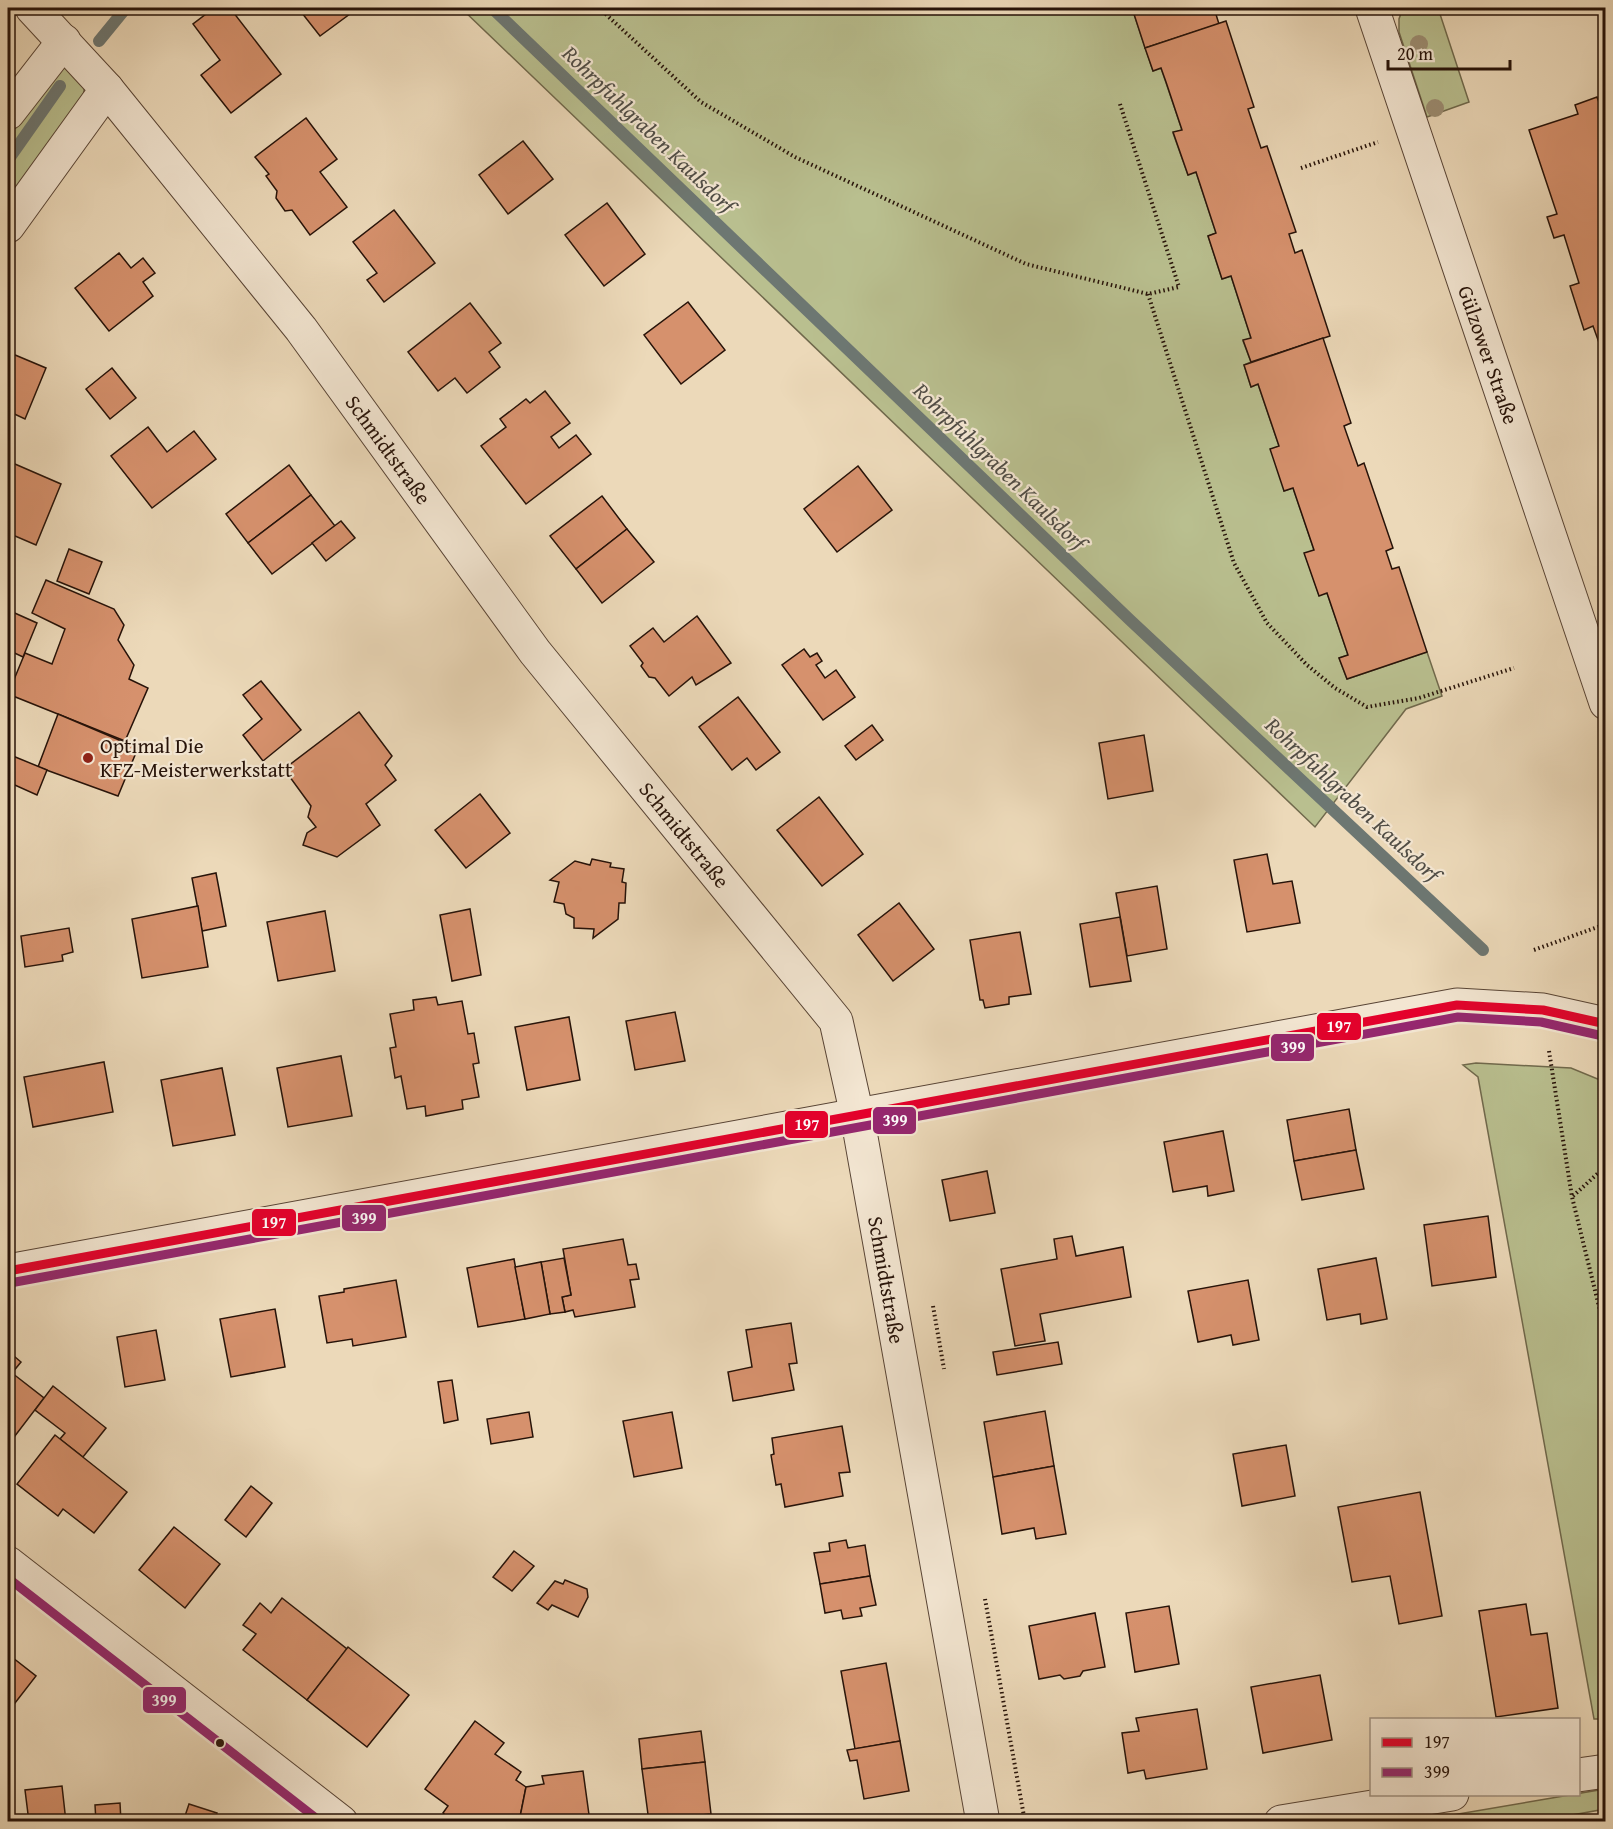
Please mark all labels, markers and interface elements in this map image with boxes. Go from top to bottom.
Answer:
scale bar [1388,33,1510,71]
water label: Rohrpfuhlgraben Kaulsdorf [555,37,746,223]
text: 20 m [1397,40,1433,67]
street label: Gülzower Straße [1450,281,1527,429]
water label: Rohrpfuhlgraben Kaulsdorf [906,374,1097,560]
street label: Schmidtstraße [338,388,439,511]
water label: Rohrpfuhlgraben Kaulsdorf [1258,708,1451,892]
place label: Optimal Die KFZ-Meisterwerkstatt [100,730,293,785]
marker: Optimal Die KFZ-Meisterwerkstatt [81,751,95,765]
street label: Schmidtstraße [632,775,737,895]
line badge: 197 [1316,1012,1362,1041]
text: 197 [1327,1014,1351,1038]
line badge: 399 [1270,1033,1315,1062]
text: 399 [1281,1035,1305,1059]
line badge: 399 [872,1106,917,1135]
text: 399 [883,1108,907,1132]
line badge: 197 [784,1110,829,1139]
text: 197 [795,1112,819,1136]
line badge: 399 [341,1204,387,1232]
text: 399 [352,1206,376,1230]
line badge: 197 [251,1208,297,1237]
text: 197 [262,1210,286,1234]
street label: Schmidtstraße [860,1214,913,1346]
line badge: 399 [142,1686,187,1714]
text: 399 [152,1688,176,1712]
legend [1370,1718,1580,1796]
text: 197 [1424,1728,1450,1755]
unlabelled marker [214,1737,226,1749]
text: 399 [1424,1758,1450,1785]

